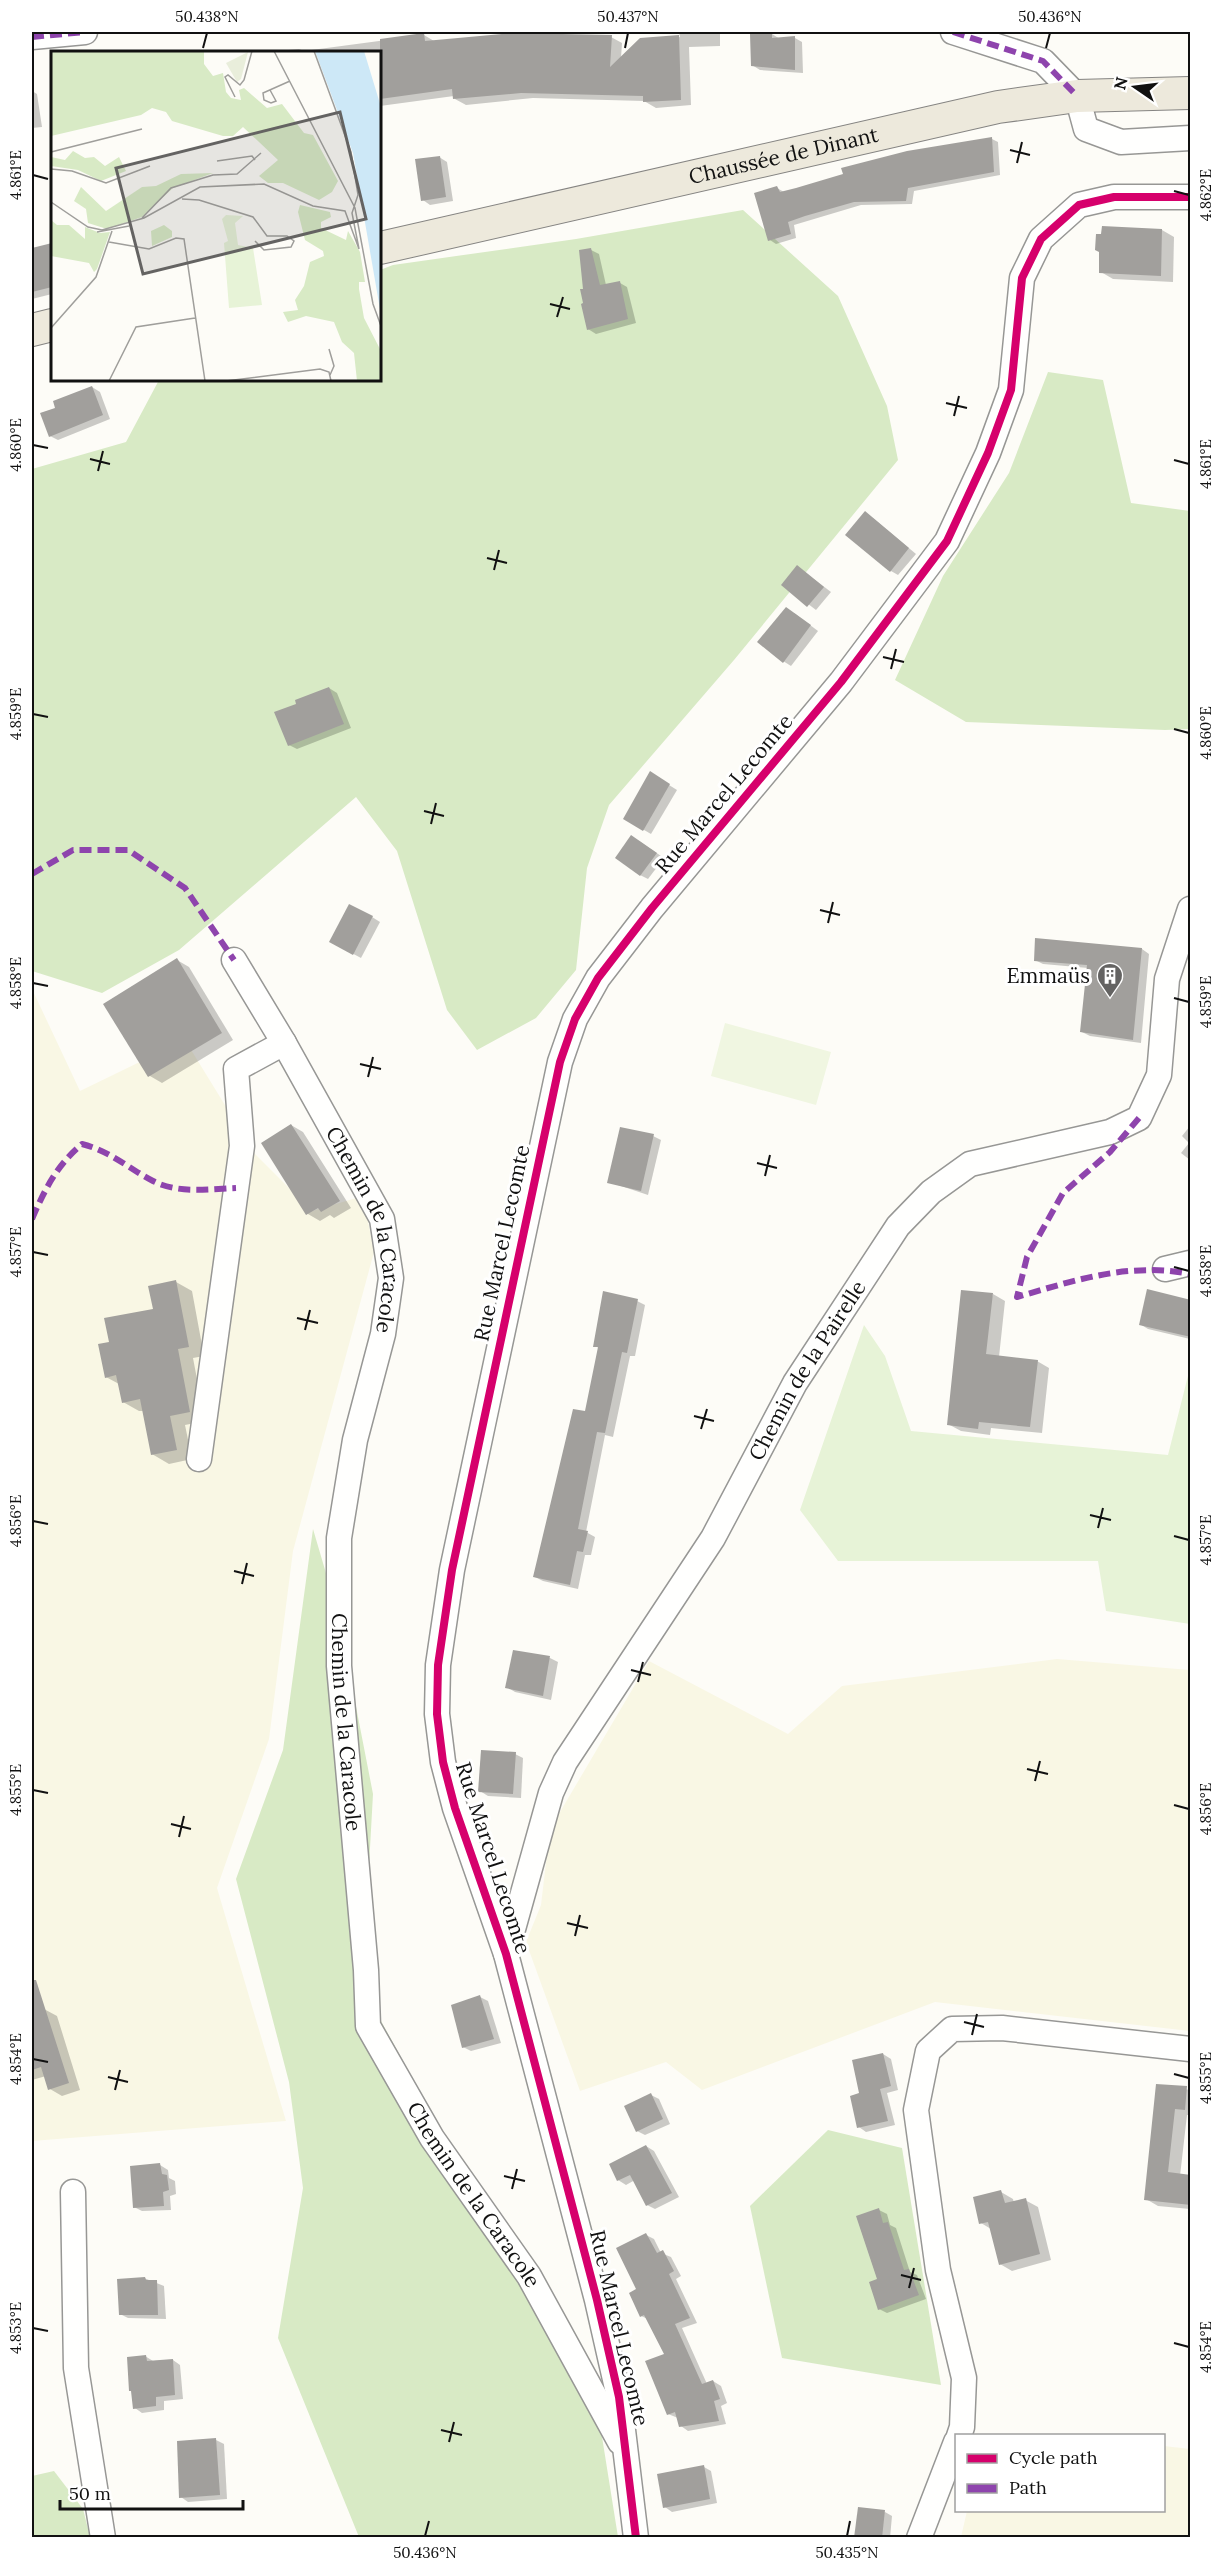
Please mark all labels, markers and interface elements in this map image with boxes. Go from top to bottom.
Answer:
text: 50.438°N [175,7,239,26]
text: 50.437°N [597,7,659,26]
text: 50.436°N [1018,7,1082,26]
inset map [51,51,381,381]
north arrow [1105,57,1165,117]
text: N [1109,75,1132,92]
street label: Chaussée de Dinant [686,121,882,190]
text: 4.861°E [6,150,25,200]
text: 4.862°E [1196,169,1215,221]
text: 4.860°E [6,418,25,472]
text: 4.861°E [1196,439,1215,489]
text: 4.859°E [6,688,25,740]
text: 4.860°E [1196,706,1215,760]
street label: Rue Marcel Lecomte [649,708,798,879]
text: 4.858°E [6,957,25,1009]
building icon: Emmaüs [1095,961,1125,999]
place label: Emmaüs [1006,962,1090,989]
text: 4.859°E [1196,976,1215,1028]
street label: Chemin de la Caracole [320,1121,405,1335]
street label: Rue Marcel Lecomte [467,1142,536,1344]
text: 4.857°E [6,1227,25,1277]
text: 4.858°E [1196,1245,1215,1297]
street label: Chemin de la Pairelle [742,1275,872,1465]
text: 4.856°E [6,1495,25,1547]
text: 4.857°E [1196,1515,1215,1565]
street label: Chemin de la Caracole [326,1613,368,1832]
street label: Rue Marcel Lecomte [450,1758,537,1957]
text: 4.855°E [6,1764,25,1816]
text: 4.856°E [1196,1783,1215,1835]
text: 4.854°E [6,2033,25,2085]
text: 4.855°E [1196,2052,1215,2104]
street label: Chemin de la Caracole [401,2097,547,2292]
street label: Rue Marcel Lecomte [584,2227,655,2428]
text: 4.853°E [6,2302,25,2354]
text: 4.854°E [1196,2321,1215,2373]
legend [955,2434,1165,2512]
text: Cycle path [1009,2446,1098,2469]
scale bar [60,2473,243,2511]
text: Path [1009,2476,1047,2499]
text: 50 m [69,2482,111,2505]
text: 50.436°N [393,2543,457,2562]
text: 50.435°N [815,2543,879,2562]

